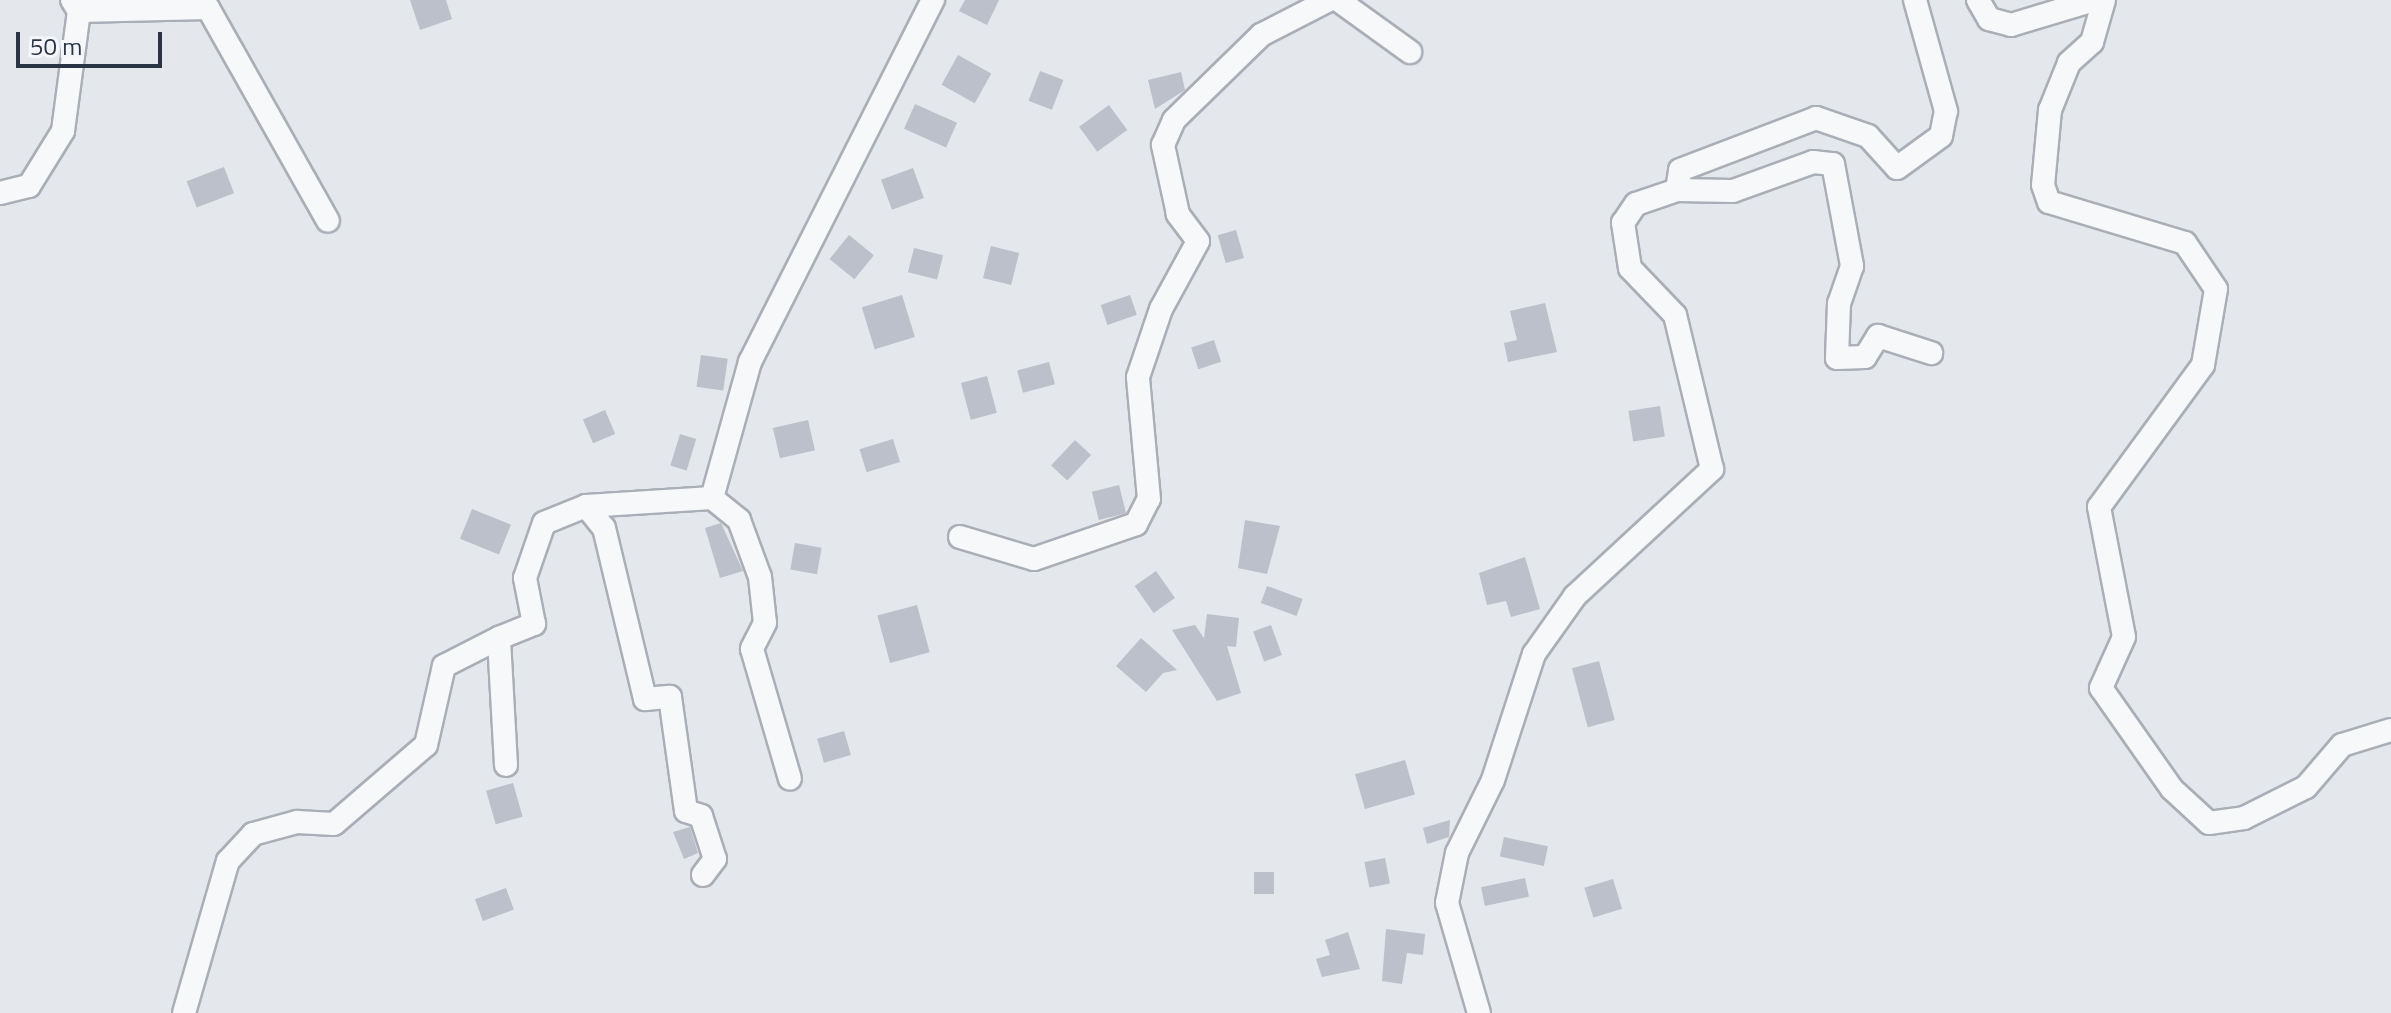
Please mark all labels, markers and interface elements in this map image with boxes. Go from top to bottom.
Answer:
scale bar [20,16,166,66]
text: 50 m [30,28,82,64]

